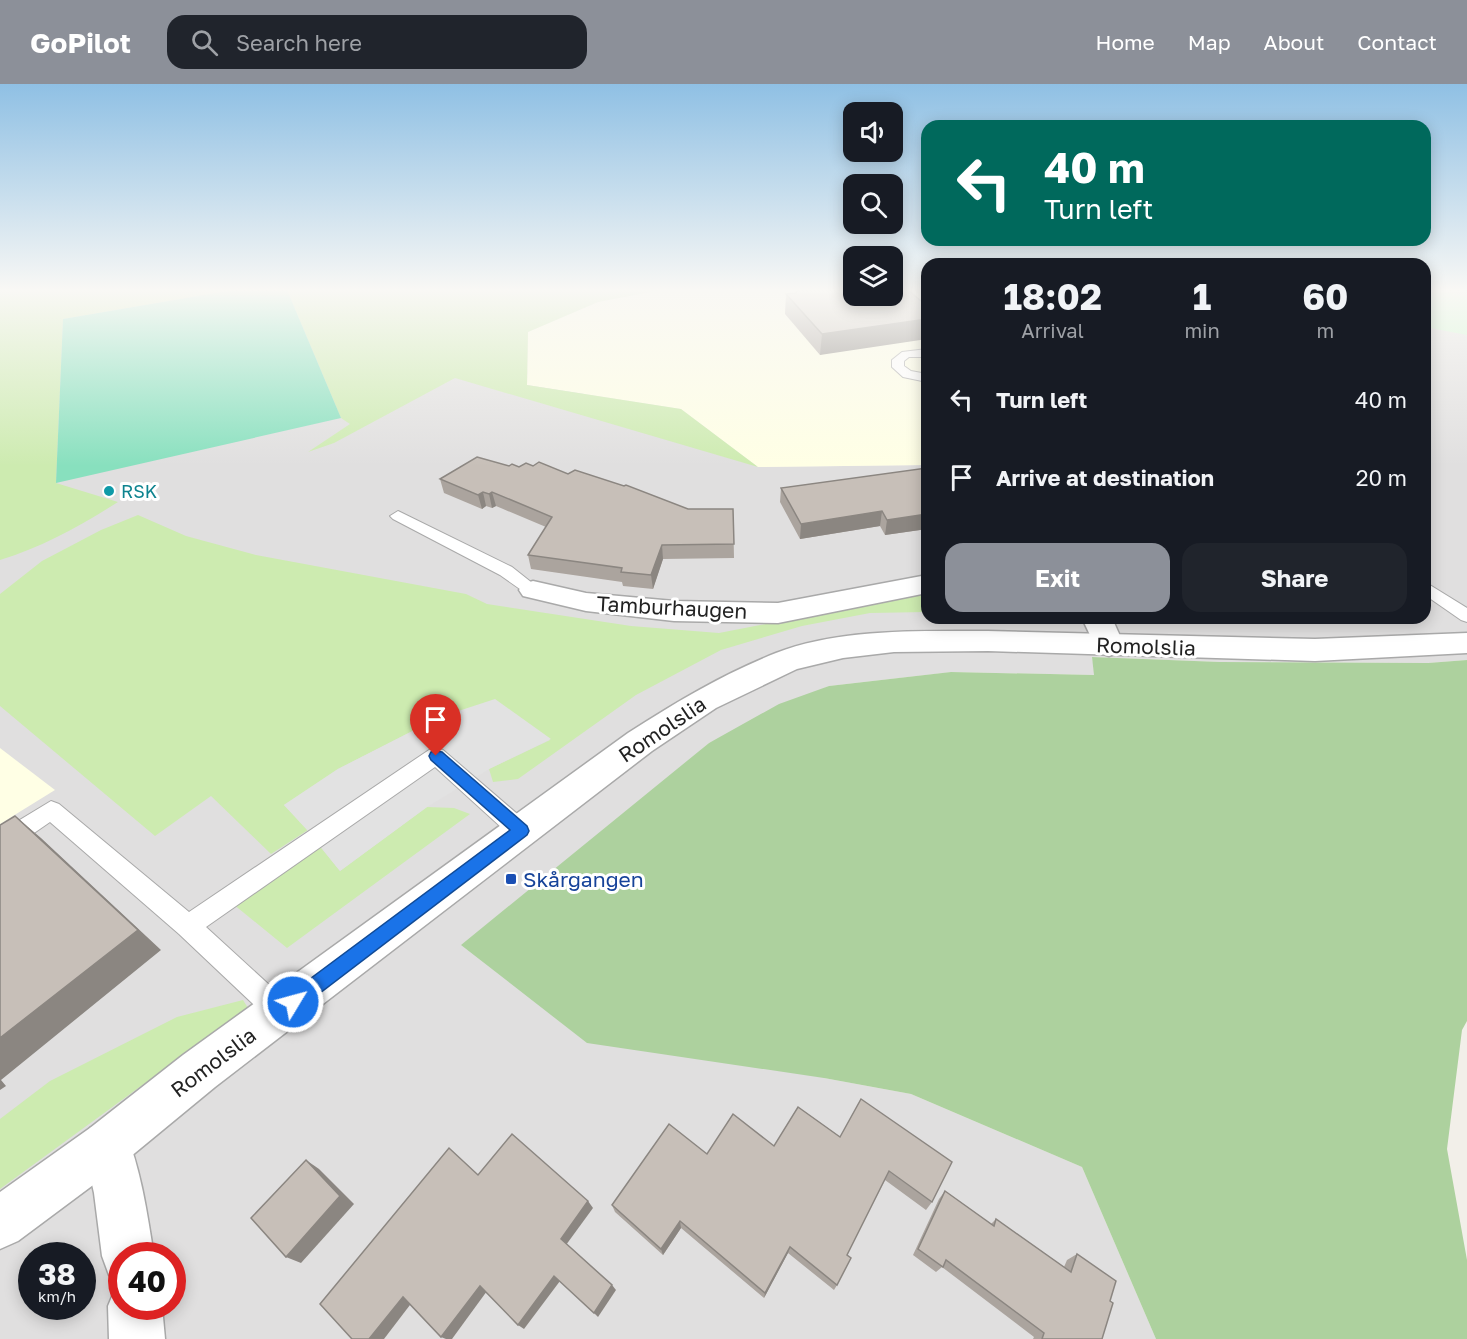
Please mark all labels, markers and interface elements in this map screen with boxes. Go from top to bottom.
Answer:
search box [167,15,587,69]
text: GoPilot [30,26,131,59]
icon: search [188,26,221,59]
text: Search here [236,29,362,56]
text: Home [1095,29,1155,55]
text: Map [1188,29,1231,55]
text: About [1264,29,1324,55]
text: Contact [1357,29,1437,55]
map controls [843,102,903,306]
button: sound [843,102,903,162]
text: 40 m [1044,142,1145,192]
icon: left [945,144,1023,222]
button: search [843,174,903,234]
text: Turn left [1044,193,1153,225]
button: layers [843,246,903,306]
text: 18:02 [1003,275,1102,318]
text: 1 [1193,275,1211,318]
text: 60 [1302,275,1349,318]
text: Arrival [1021,318,1084,342]
text: min [1184,318,1220,342]
text: m [1317,318,1334,342]
icon: left [945,383,978,416]
text: Turn left [996,386,1087,413]
text: 40 m [1355,386,1407,413]
icon: arrive [945,461,978,494]
text: Arrive at destination [996,464,1214,491]
text: 20 m [1356,464,1407,491]
place label: RSK [121,480,157,502]
marker: RSK [102,484,116,498]
button: Exit [945,543,1170,612]
button: Share [1182,543,1407,612]
street label: Tamburhaugen [596,590,748,624]
street label: Romolslia [1096,631,1196,661]
street label: Romolslia [613,690,711,768]
pin [410,694,461,756]
icon: arrive [419,703,452,736]
place label: Skårgangen [523,866,644,892]
marker: Skårgangen [504,872,518,886]
position arrow [261,970,325,1034]
street label: Romolslia [165,1022,261,1102]
speed limit sign: 40 [108,1242,186,1320]
text: 38 [38,1256,76,1292]
text: km/h [38,1287,76,1305]

